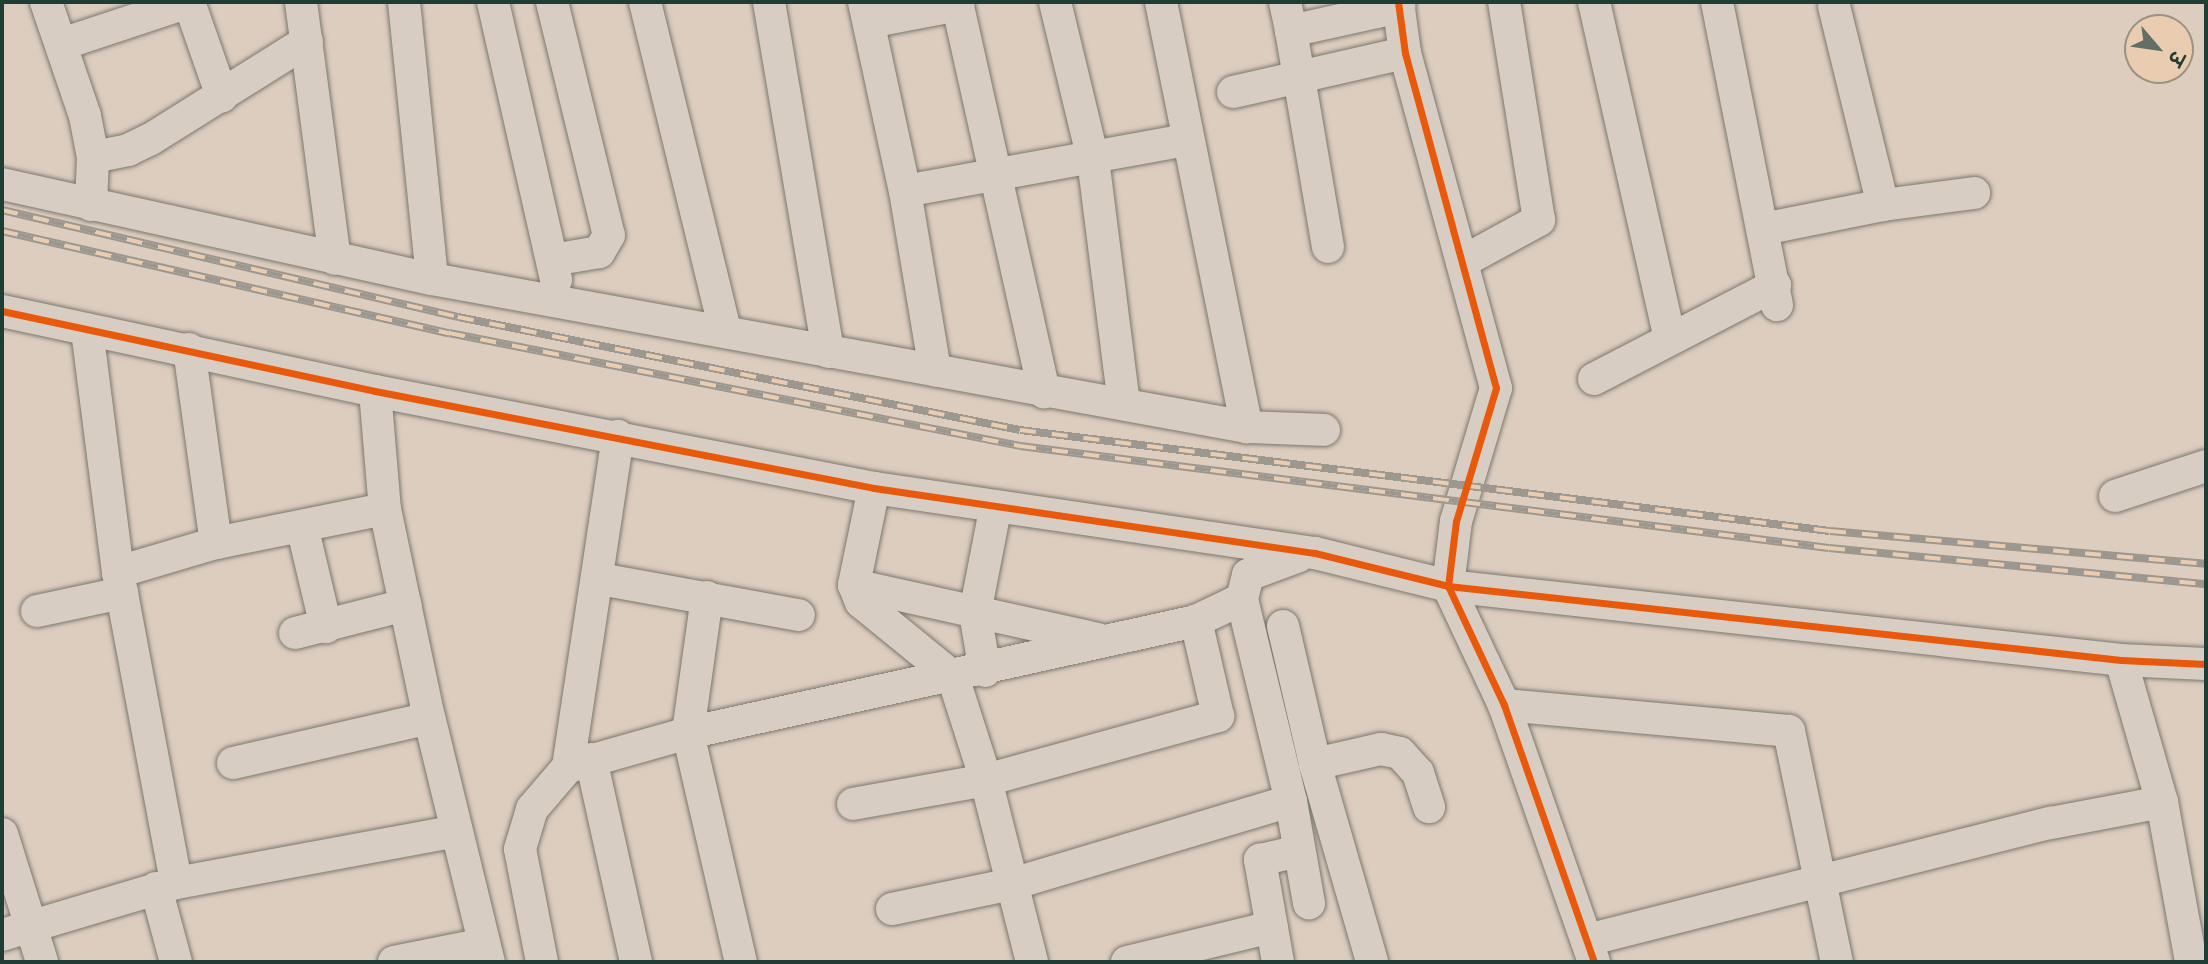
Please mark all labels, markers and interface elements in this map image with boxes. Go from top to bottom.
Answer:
north arrow [2124,14,2194,84]
text: उ [2162,47,2189,70]

